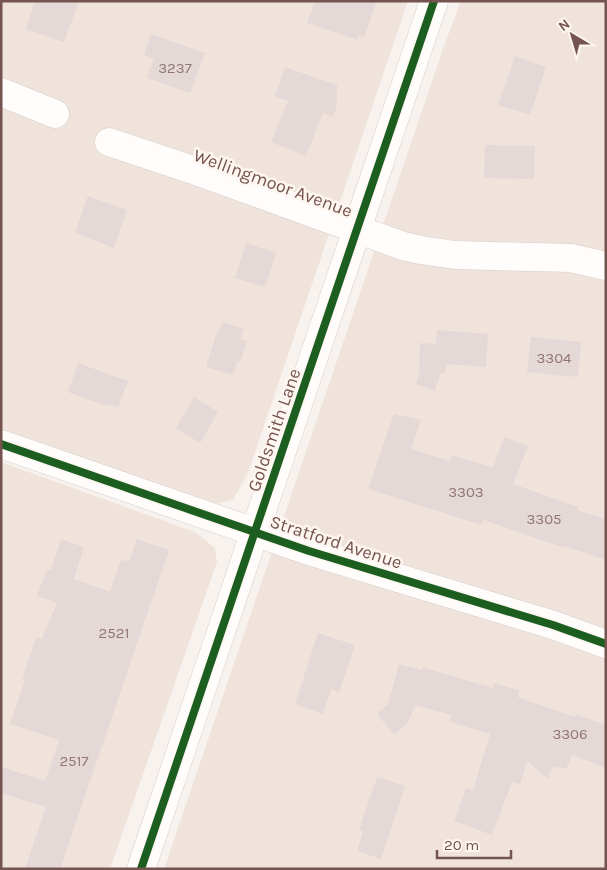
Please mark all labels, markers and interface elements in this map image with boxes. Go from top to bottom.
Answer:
north arrow [547,10,597,60]
text: N [555,15,573,35]
house number: 3237 [158,59,192,77]
street label: Wellingmoor Avenue [190,144,356,222]
house number: 3304 [537,349,572,367]
street label: Goldsmith Lane [243,365,305,495]
house number: 3303 [448,483,484,501]
street label: Stratford Avenue [267,510,405,574]
house number: 3305 [526,510,562,528]
house number: 2521 [99,624,129,642]
house number: 3306 [552,725,588,743]
house number: 2517 [59,752,89,770]
scale bar [437,828,511,860]
text: 20 m [444,836,479,854]

